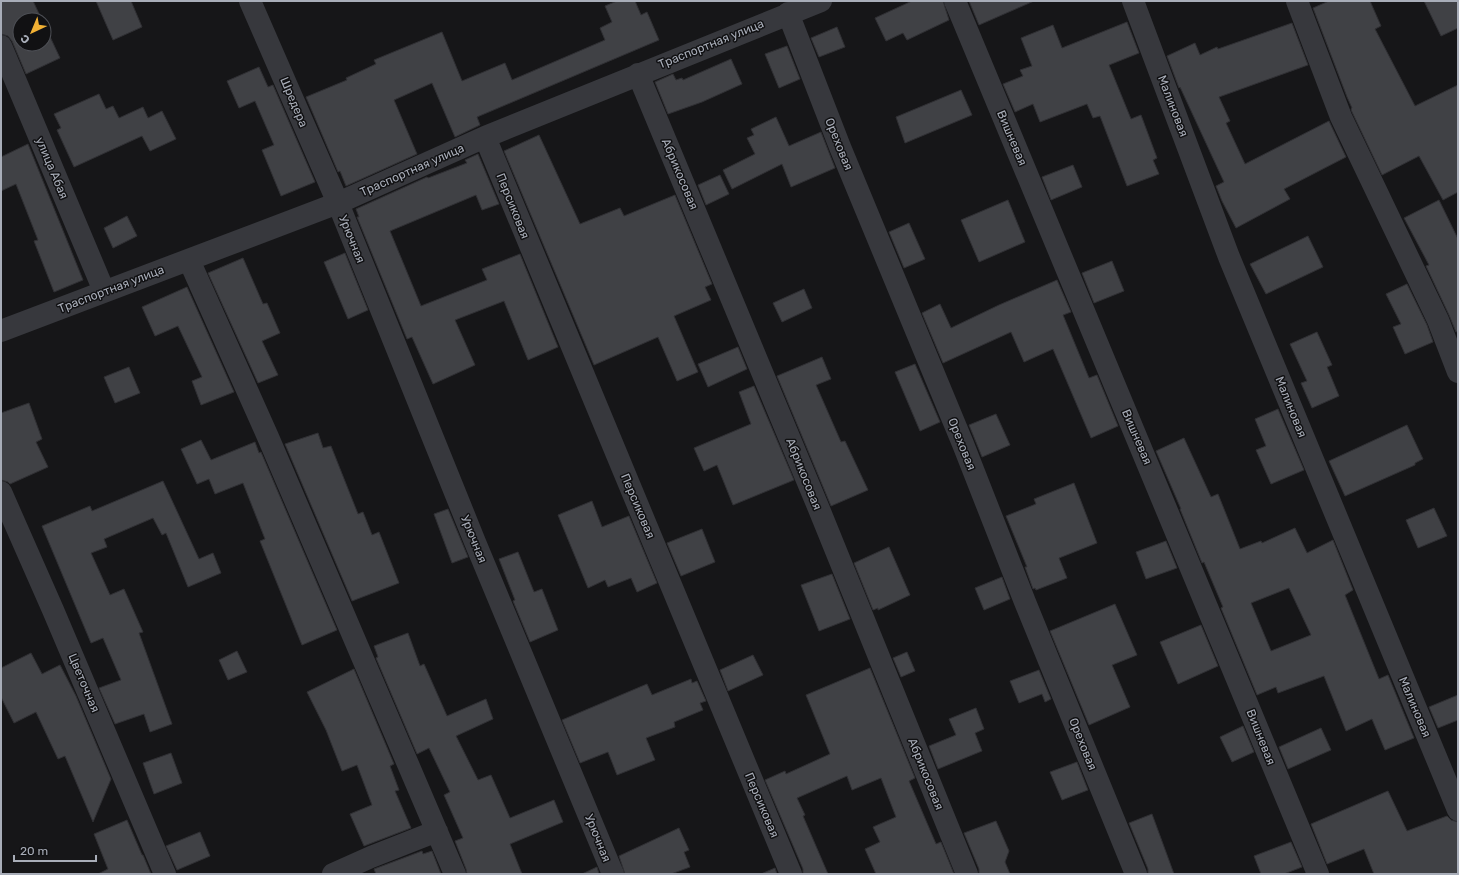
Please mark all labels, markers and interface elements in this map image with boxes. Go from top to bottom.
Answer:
north arrow [12,12,52,52]
street label: Траспортная улица [656,16,766,72]
text: С [18,31,33,46]
street label: Малиновая [1155,73,1191,139]
street label: Шредера [277,75,311,129]
street label: Вишневая [994,108,1030,168]
street label: Ореховая [822,116,856,172]
street label: улица Абая [33,135,71,201]
street label: Абрикосовая [659,136,701,212]
street label: Траспортная улица [358,141,466,199]
street label: Персиковая [494,171,532,241]
street label: Урючная [336,213,368,265]
street label: Траспортная улица [56,262,166,316]
street label: Малиновая [1272,374,1310,440]
street label: Вишневая [1119,407,1155,467]
street label: Ореховая [945,416,979,472]
street label: Абрикосовая [783,436,825,512]
street label: Персиковая [618,471,658,541]
street label: Урючная [458,513,490,565]
street label: Цветочная [65,652,103,714]
street label: Малиновая [1396,675,1434,739]
street label: Вишневая [1244,707,1278,767]
street label: Ореховая [1066,716,1100,772]
street label: Абрикосовая [905,736,947,812]
street label: Персиковая [742,770,782,840]
street label: Урючная [582,812,614,864]
scale bar [14,837,96,863]
text: 20 m [20,844,48,858]

